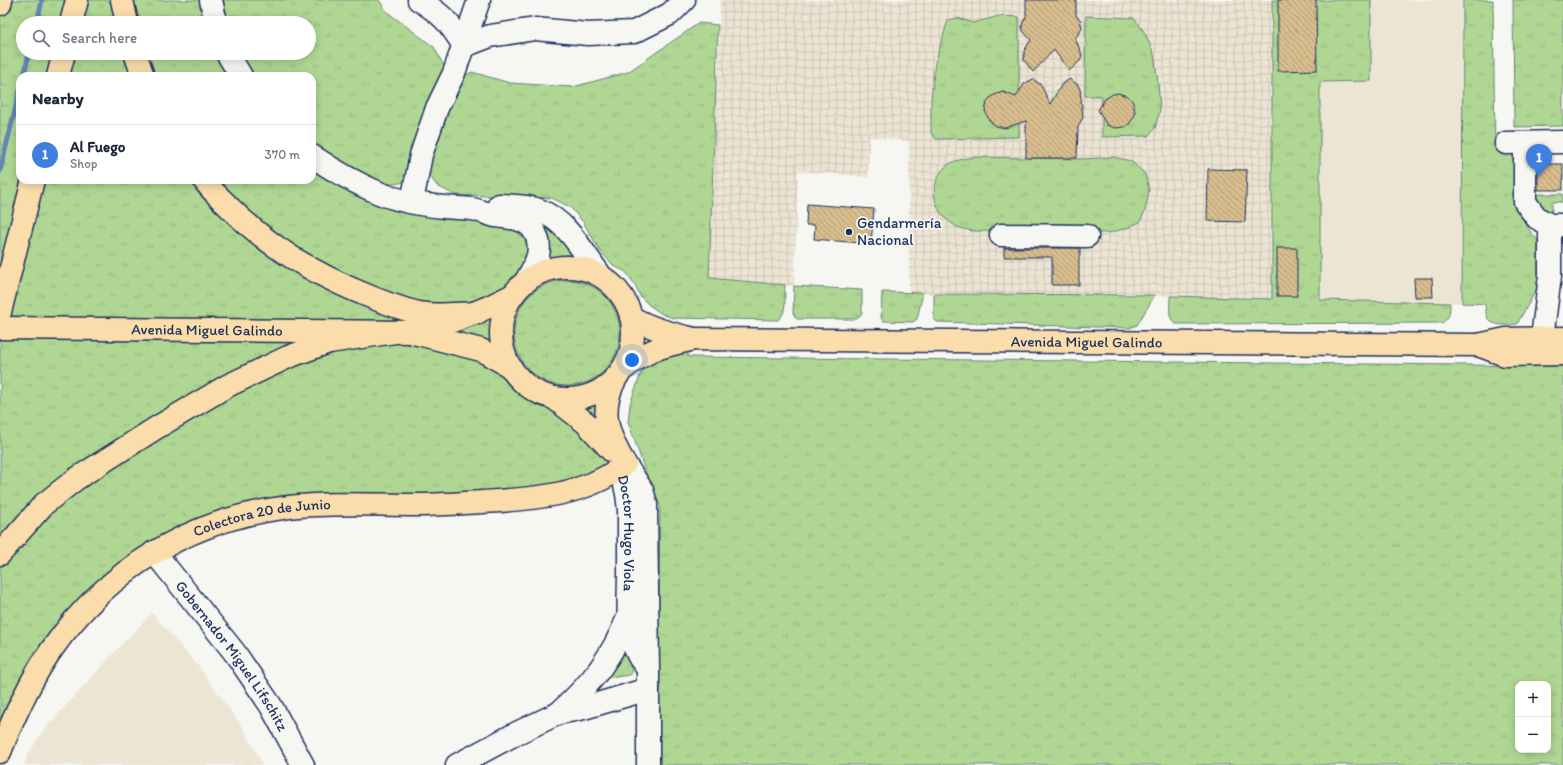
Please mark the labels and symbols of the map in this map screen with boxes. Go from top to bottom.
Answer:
pin: 1 [1526,144,1552,177]
place label: Gendarmería Nacional [857,214,942,249]
marker: Gendarmería Nacional [844,227,854,237]
street label: Avenida Miguel Galindo [131,320,283,340]
street label: Avenida Miguel Galindo [1011,332,1163,352]
your location [622,350,642,370]
street label: Doctor Hugo Viola [614,473,638,592]
street label: Colectora 20 de Junio [190,495,331,541]
street label: Gobernador Miguel Lifschitz [172,577,292,734]

